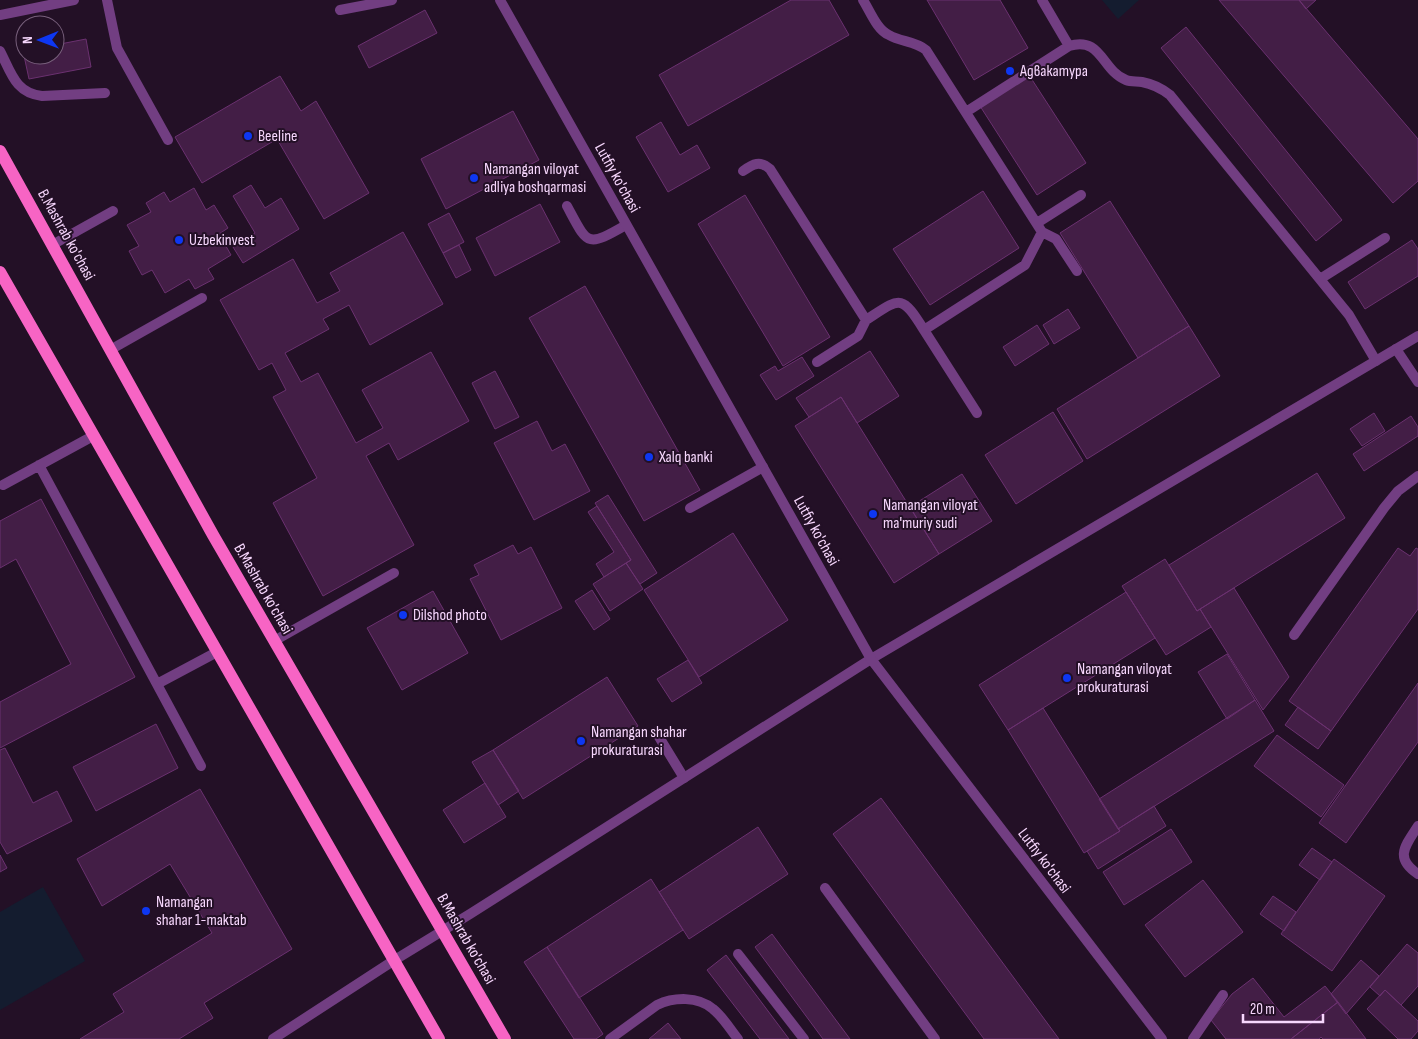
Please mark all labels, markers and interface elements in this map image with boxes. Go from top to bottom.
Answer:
north arrow [15,15,65,65]
text: N [19,36,36,44]
place label: Адвакатура [1019,62,1088,81]
marker: Адвакатура [1004,65,1016,77]
place label: Beeline [258,127,298,146]
marker: Beeline [242,130,254,142]
street label: Lutfiy ko'chasi [590,140,644,216]
place label: Namangan viloyat adliya boshqarmasi [484,160,586,197]
marker: Namangan viloyat adliya boshqarmasi [468,172,480,184]
street label: B.Mashrab ko'chasi [33,186,99,284]
place label: Uzbekinvest [189,231,255,250]
marker: Uzbekinvest [173,234,185,246]
place label: Xalq banki [658,448,713,467]
marker: Xalq banki [643,451,655,463]
street label: Lutfiy ko'chasi [789,493,843,569]
place label: Namangan viloyat ma'muriy sudi [883,496,978,533]
marker: Namangan viloyat ma'muriy sudi [867,508,879,520]
street label: B.Mashrab ko'chasi [230,541,296,638]
place label: Dilshod photo [413,606,487,625]
marker: Dilshod photo [397,609,409,621]
place label: Namangan viloyat prokuraturasi [1077,660,1172,697]
marker: Namangan viloyat prokuraturasi [1061,672,1073,684]
place label: Namangan shahar prokuraturasi [591,723,687,760]
marker: Namangan shahar prokuraturasi [575,735,587,747]
street label: Lutfiy ko'chasi [1013,825,1075,897]
street label: B.Mashrab ko'chasi [433,891,499,988]
place label: Namangan shahar 1-maktab [156,893,247,930]
marker: Namangan shahar 1-maktab [140,905,152,917]
scale bar [1243,992,1323,1024]
text: 20 m [1250,1000,1275,1019]

